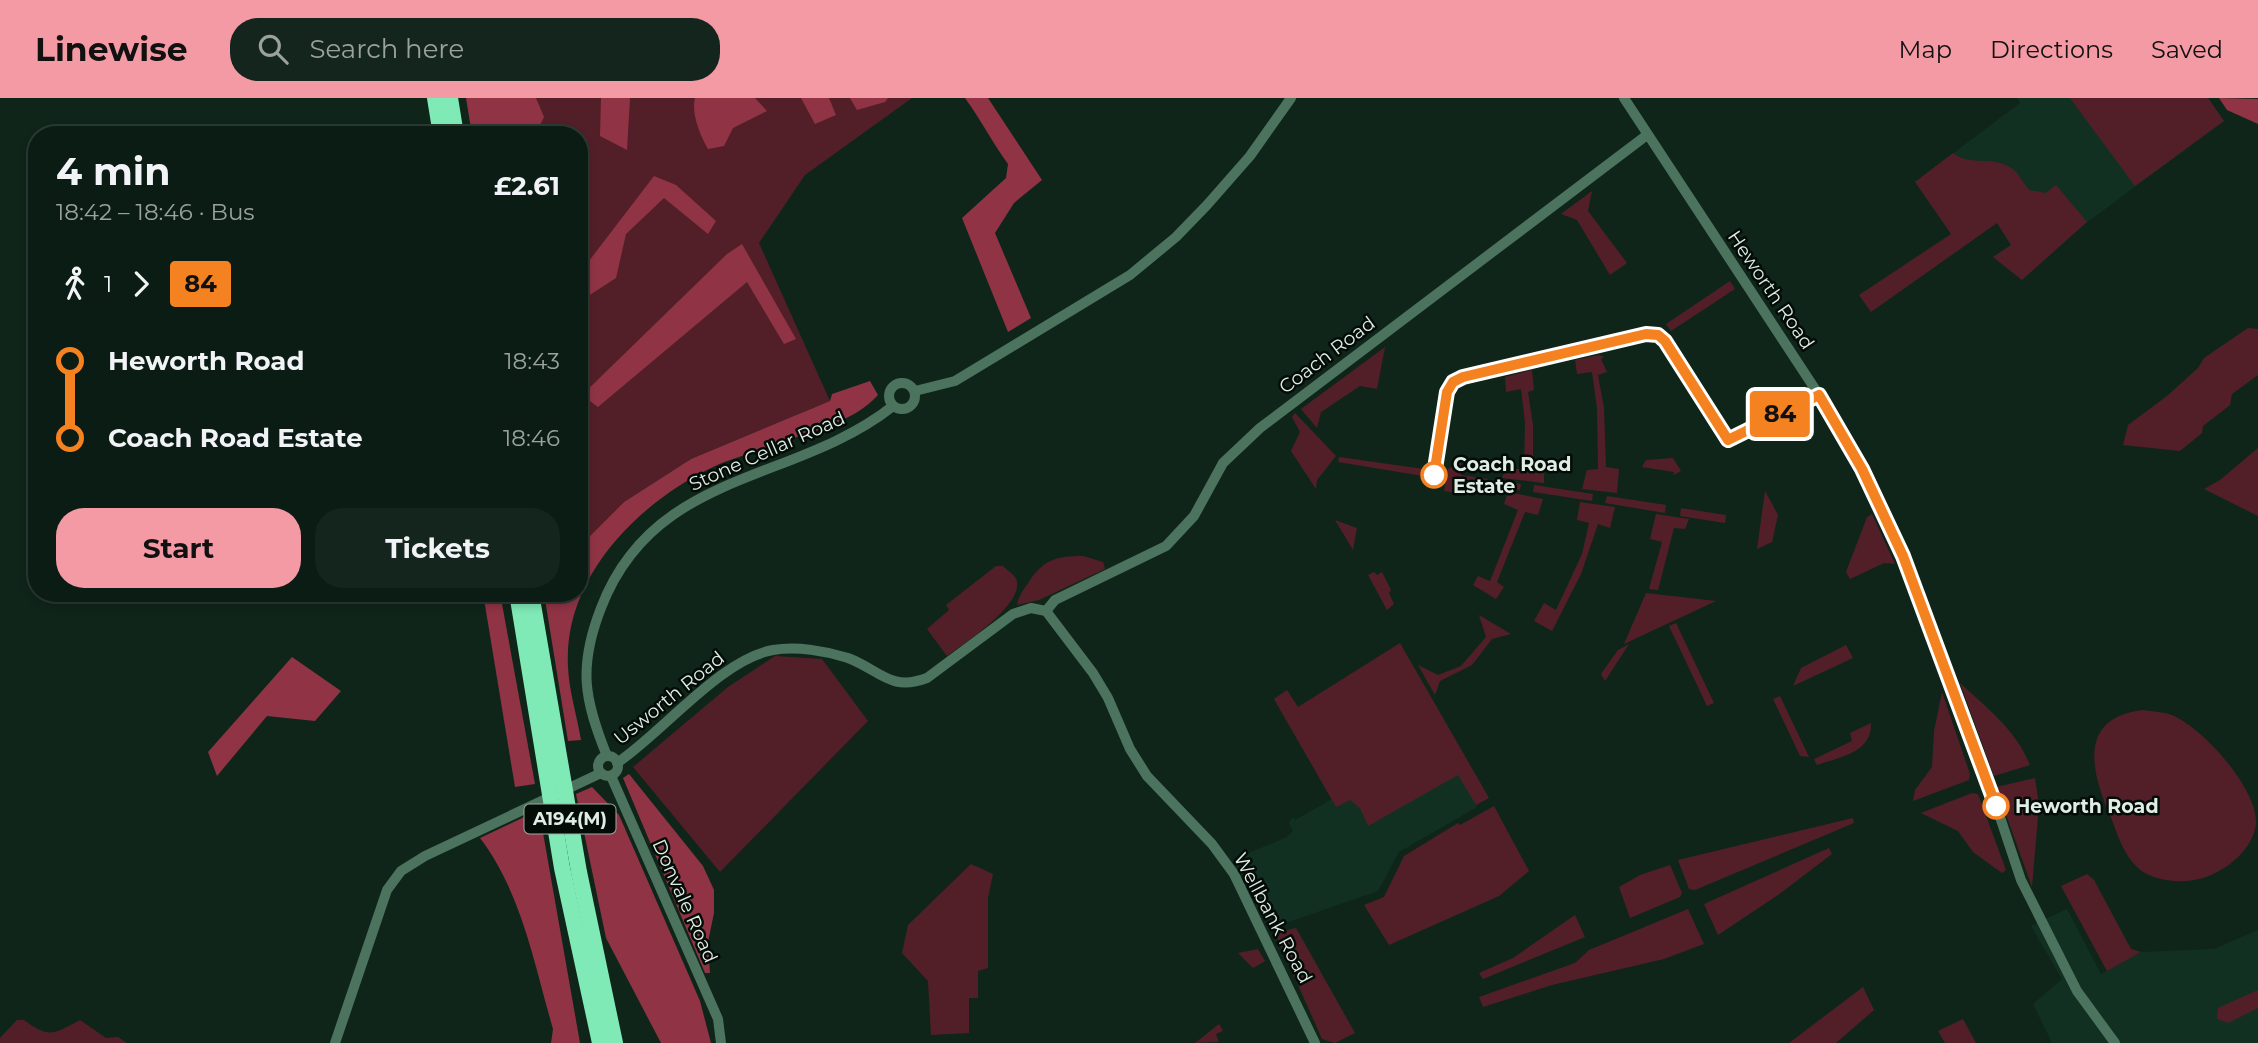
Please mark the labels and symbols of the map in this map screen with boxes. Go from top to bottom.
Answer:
street label: Heworth Road [1723,226,1819,354]
street label: Coach Road [1274,311,1380,399]
line badge: 84 [1748,391,1812,437]
street label: Stone Cellar Road [685,406,849,496]
place label: Coach Road Estate [1453,453,1571,498]
marker: Coach Road Estate [1421,462,1447,488]
street label: Usworth Road [609,646,729,750]
marker: Heworth Road [1983,793,2009,819]
place label: Heworth Road [2015,795,2159,818]
road number: A194(M) [524,804,616,834]
street label: Donvale Road [648,836,722,966]
street label: Wellbank Road [1229,849,1317,987]

